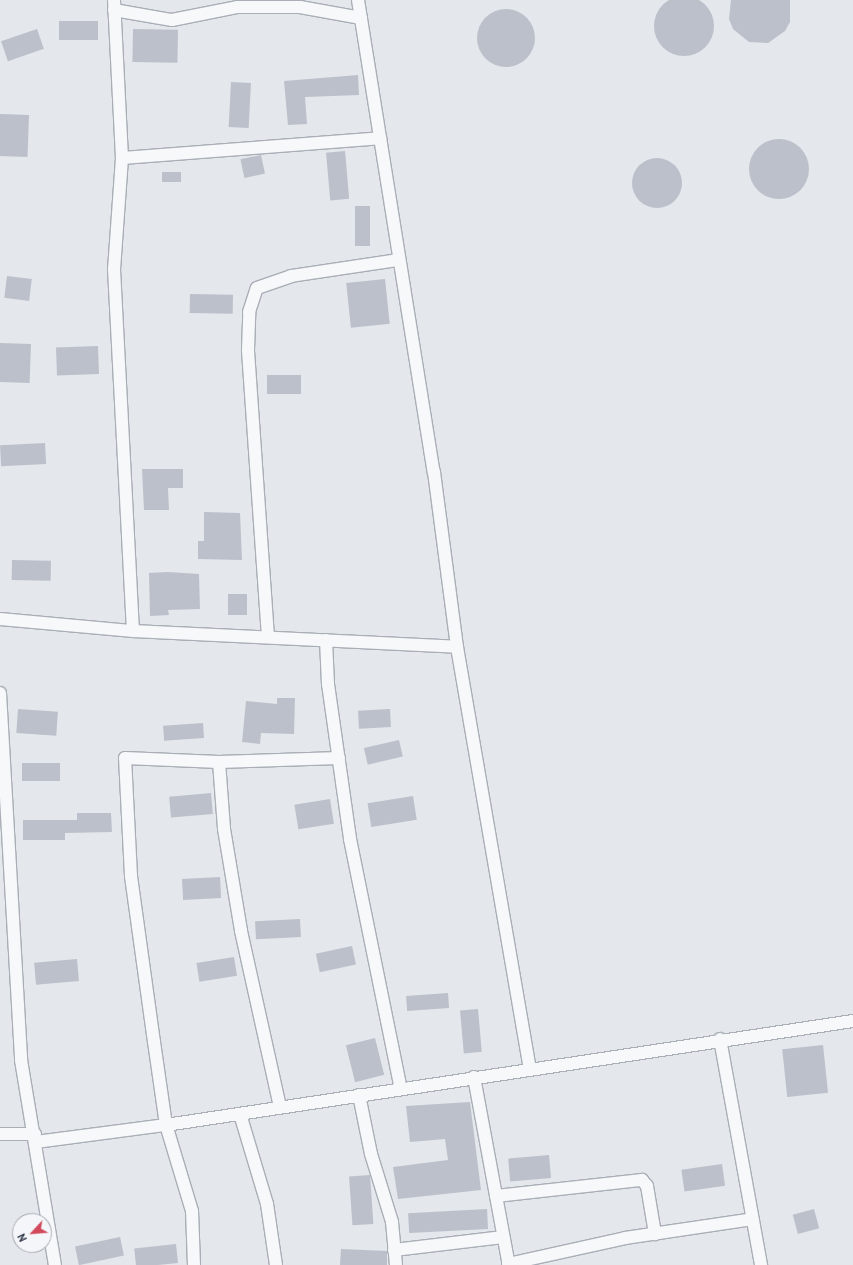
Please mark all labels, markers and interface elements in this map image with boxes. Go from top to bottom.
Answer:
north arrow [12,1213,52,1253]
text: N [14,1232,30,1244]

